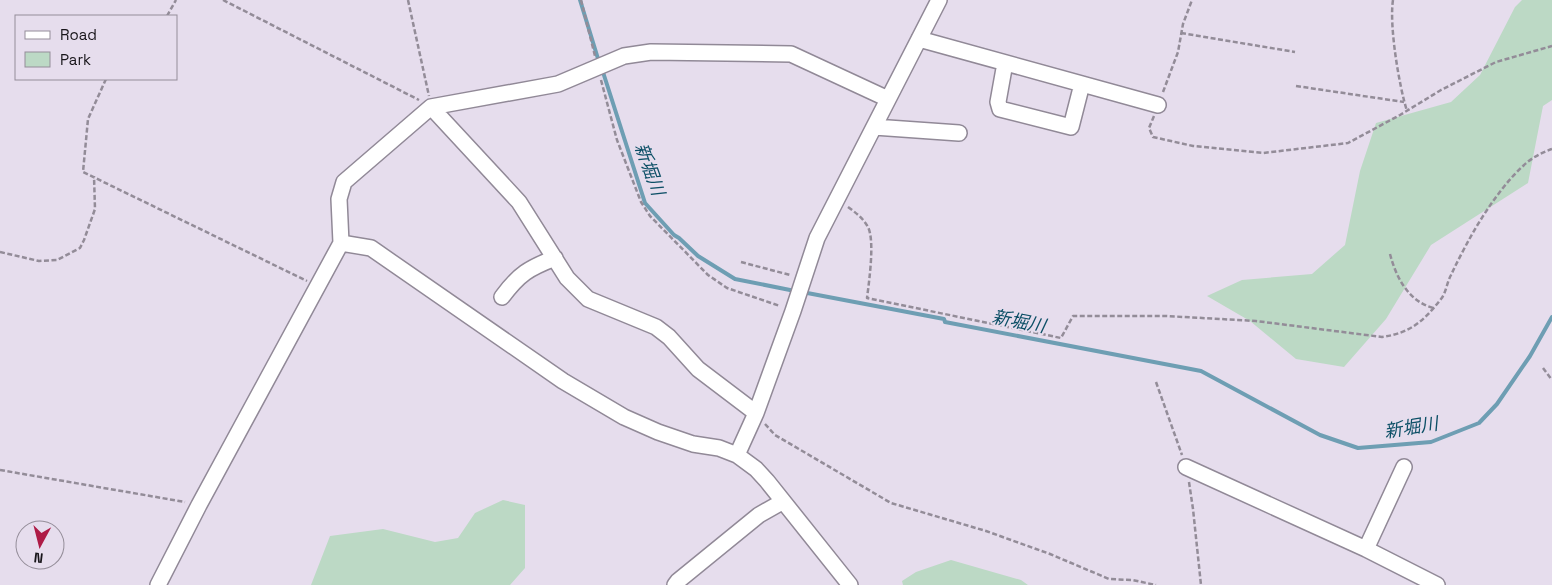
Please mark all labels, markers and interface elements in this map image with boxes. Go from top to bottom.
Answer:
legend [15,15,178,80]
text: Road [60,25,97,44]
text: Park [60,50,91,69]
water label: 新堀川 [630,140,671,200]
water label: 新堀川 [990,305,1050,338]
water label: 新堀川 [1383,411,1441,443]
north arrow [15,520,65,570]
text: N [33,548,44,567]

